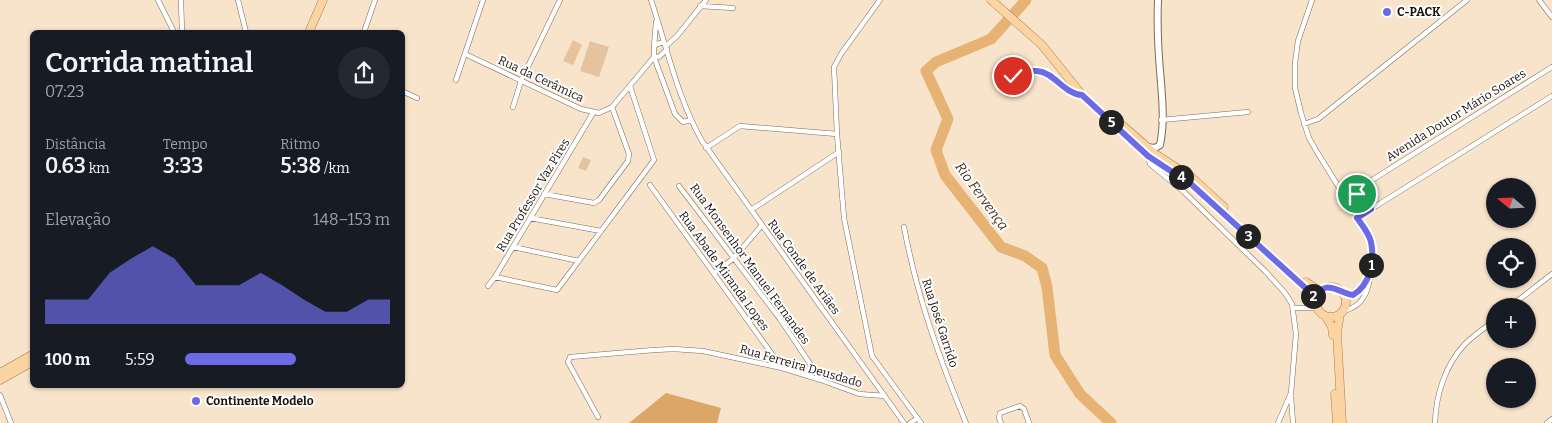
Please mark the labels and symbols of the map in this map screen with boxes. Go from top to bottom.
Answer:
place label: C-PACK [1397,5,1441,19]
marker: C-PACK [1381,6,1393,18]
street label: Rua da Cerâmica [496,53,587,105]
pin [992,55,1034,97]
street label: Avenida Doutor Mário Soares [1383,66,1529,164]
pin: 5 [1098,110,1124,134]
street label: Rua Professor Vaz Pires [494,136,573,254]
water label: Rio Fervença [951,159,1012,234]
pin: 4 [1168,164,1194,190]
pin [1336,173,1378,215]
north arrow [1486,178,1536,228]
street label: Rua Monsenhor Manuel Fernandes [687,181,813,347]
street label: Rua Abade Miranda Lopes [676,209,772,334]
street label: Rua Conde de Ariães [765,217,843,317]
pin: 3 [1236,224,1260,248]
pin: 1 [1358,252,1384,278]
street label: Rua José Garrido [919,277,961,369]
pin: 2 [1300,284,1326,308]
street label: Rua Ferreira Deusdado [738,342,864,390]
place label: Continente Modelo [206,394,314,408]
marker: Continente Modelo [190,395,202,407]

